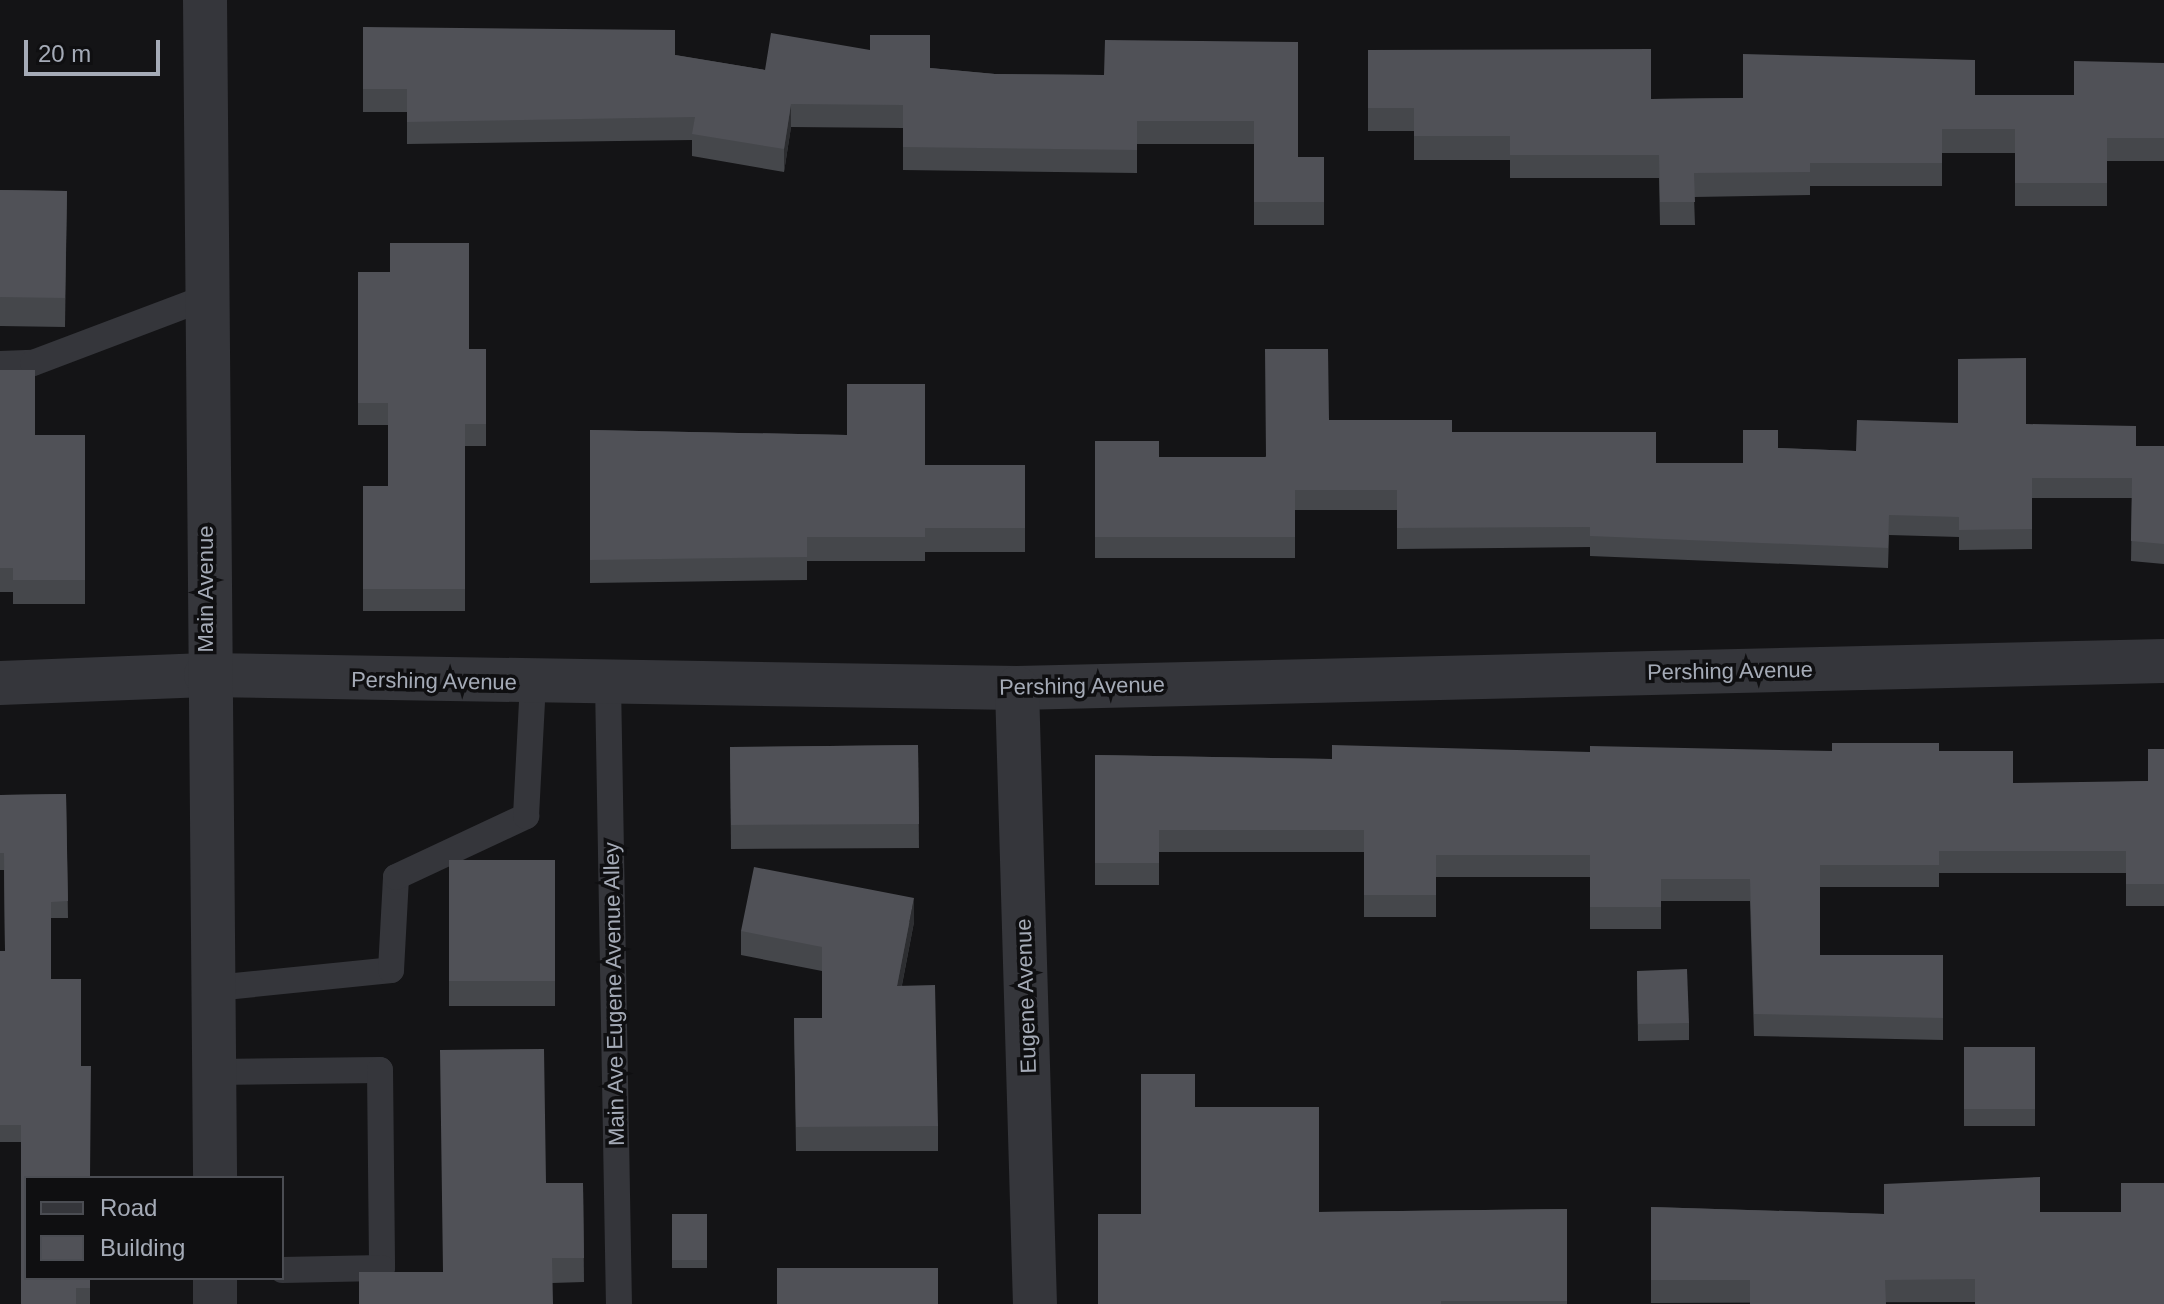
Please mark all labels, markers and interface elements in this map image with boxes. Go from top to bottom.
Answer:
scale bar [28,24,164,74]
text: 20 m [38,40,91,67]
street label: Main Avenue [193,525,219,653]
street label: Pershing Avenue [1646,656,1814,686]
street label: Pershing Avenue [350,666,518,696]
street label: Pershing Avenue [998,671,1166,701]
street label: Main Ave Eugene Avenue Alley [598,840,630,1148]
street label: Eugene Avenue [1010,917,1042,1075]
legend [24,1176,284,1280]
text: Road [100,1194,157,1221]
text: Building [100,1234,185,1261]

